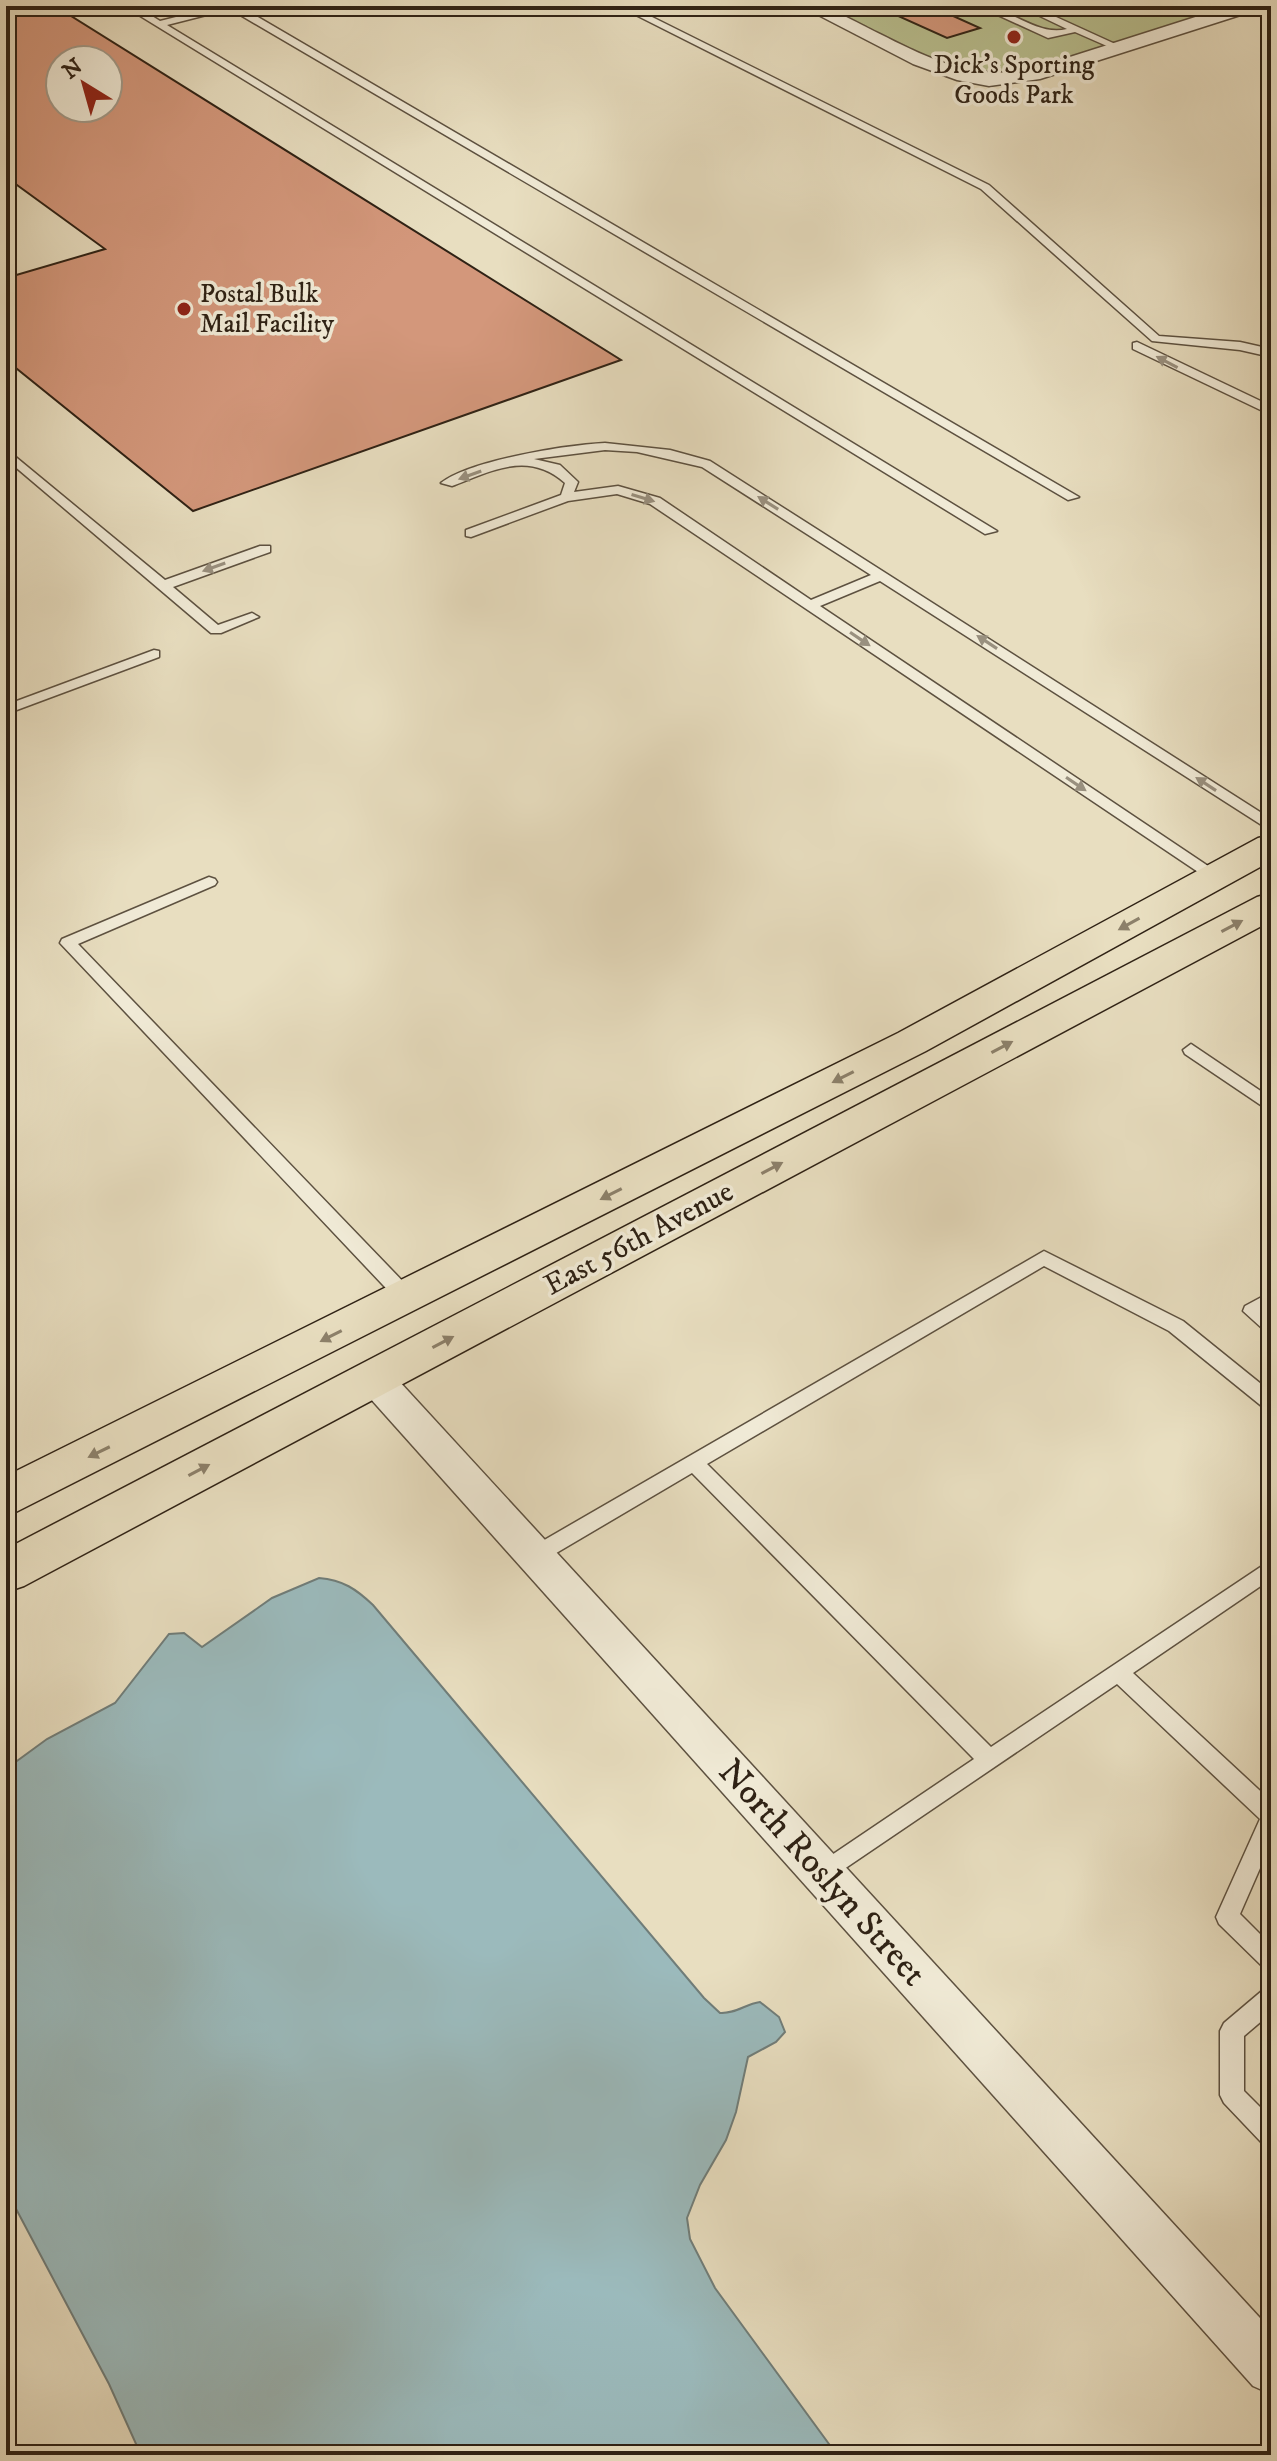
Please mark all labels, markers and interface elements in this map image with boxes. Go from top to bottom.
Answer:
marker: Dick’s Sporting Goods Park [1005,28,1023,46]
north arrow [44,44,124,124]
place label: Dick’s Sporting Goods Park [934,49,1095,112]
text: N [58,53,88,85]
place label: Postal Bulk Mail Facility [200,278,335,341]
marker: Postal Bulk Mail Facility [175,300,193,318]
one-way arrow [1155,356,1178,369]
one-way arrow [458,469,482,481]
one-way arrow [631,492,655,505]
one-way arrow [757,496,779,510]
one-way arrow [202,561,226,574]
one-way arrow [850,631,871,646]
one-way arrow [977,635,998,650]
one-way arrow [1066,776,1087,791]
one-way arrow [1195,776,1216,791]
one-way arrow [1117,917,1140,930]
one-way arrow [1220,919,1243,932]
one-way arrow [990,1041,1013,1054]
one-way arrow [831,1070,854,1084]
one-way arrow [760,1162,783,1175]
street label: East 56th Avenue [538,1174,740,1304]
one-way arrow [599,1188,622,1201]
one-way arrow [320,1329,343,1342]
one-way arrow [431,1335,454,1348]
one-way arrow [87,1445,110,1459]
one-way arrow [187,1464,210,1477]
street label: North Roslyn Street [708,1750,936,1996]

